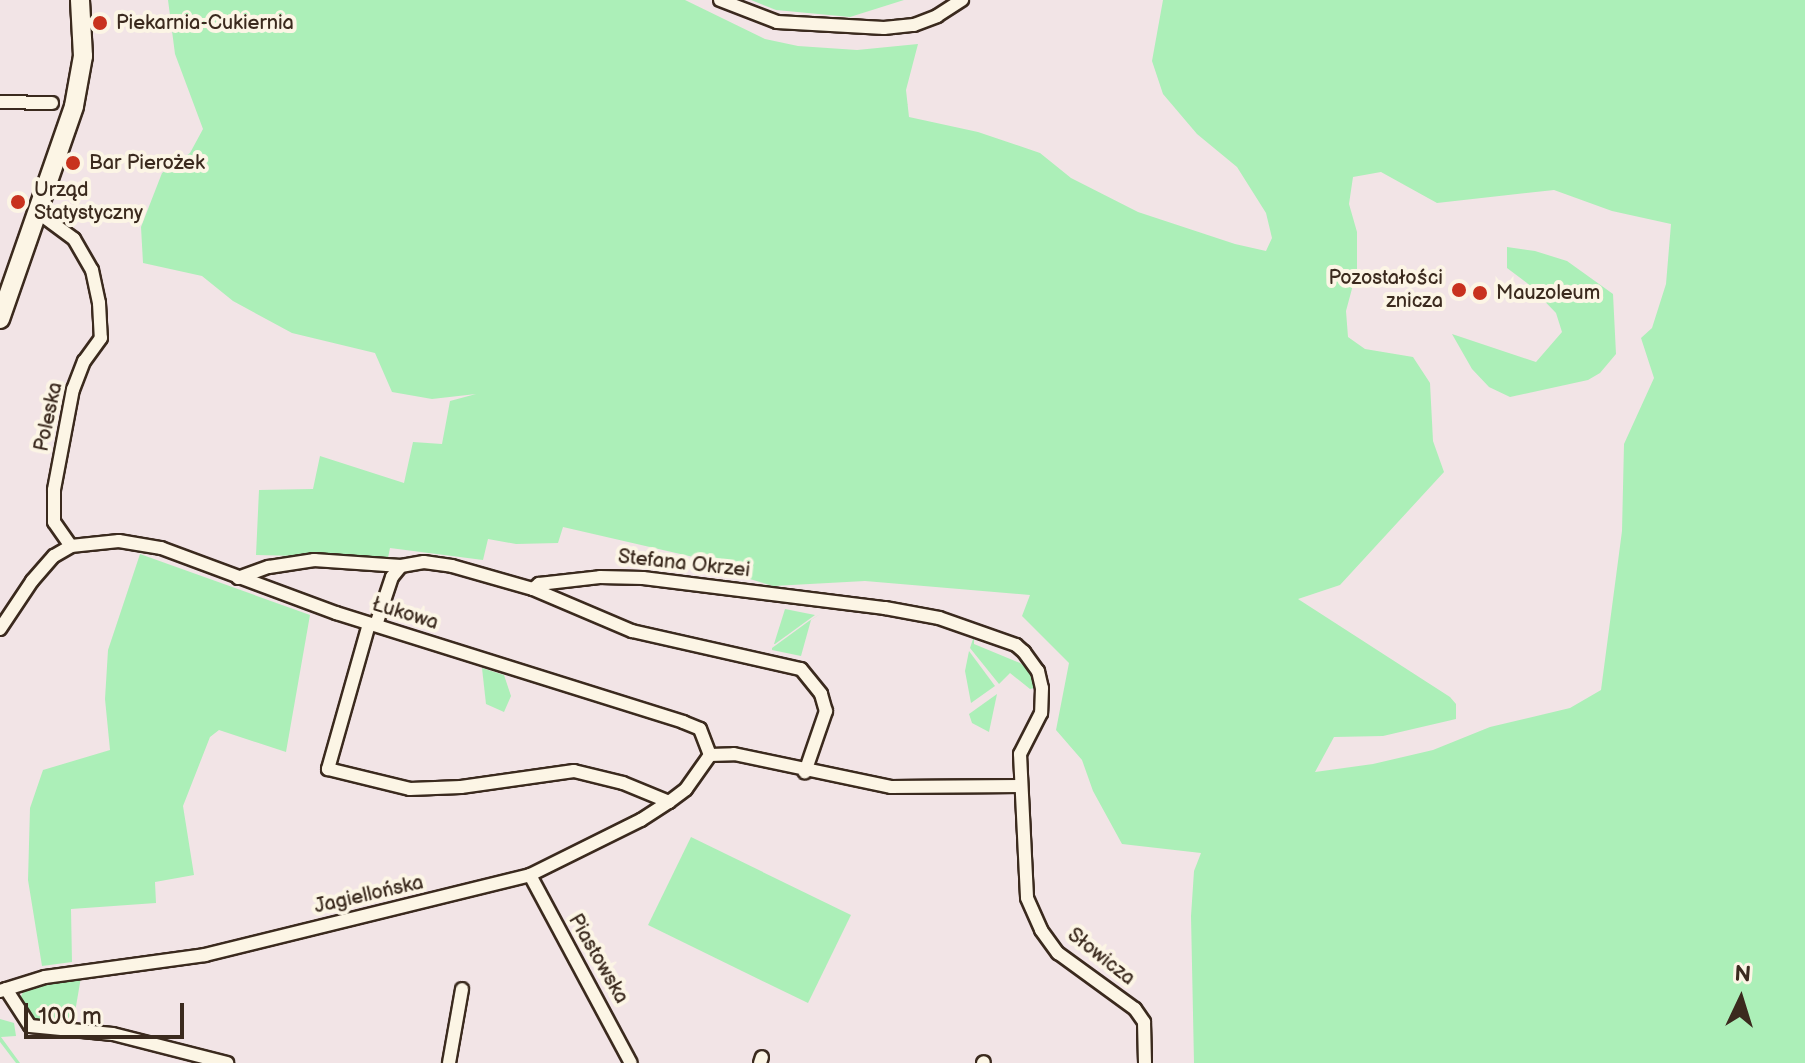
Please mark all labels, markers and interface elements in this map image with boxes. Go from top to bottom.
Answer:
place label: Piekarnia-Cukiernia [116,11,294,35]
marker: Piekarnia-Cukiernia [91,14,109,32]
place label: Bar Pierożek [89,151,205,175]
marker: Bar Pierożek [64,154,82,172]
place label: Urząd Statystyczny [34,178,143,225]
marker: Urząd Statystyczny [9,193,27,211]
place label: Pozostałości znicza [1329,266,1443,313]
marker: Pozostałości znicza [1450,281,1468,299]
place label: Mauzoleum [1496,281,1600,305]
marker: Mauzoleum [1471,284,1489,302]
street label: Poleska [30,380,68,454]
street label: Stefana Okrzei [617,545,751,583]
street label: Łukowa [369,593,441,635]
street label: Jagiellońska [312,871,426,919]
street label: Piastowska [563,910,633,1008]
street label: Słowicza [1063,923,1139,991]
north arrow [1701,959,1781,1039]
text: N [1734,961,1752,989]
scale bar [28,987,188,1037]
text: 100 m [38,1002,102,1031]

